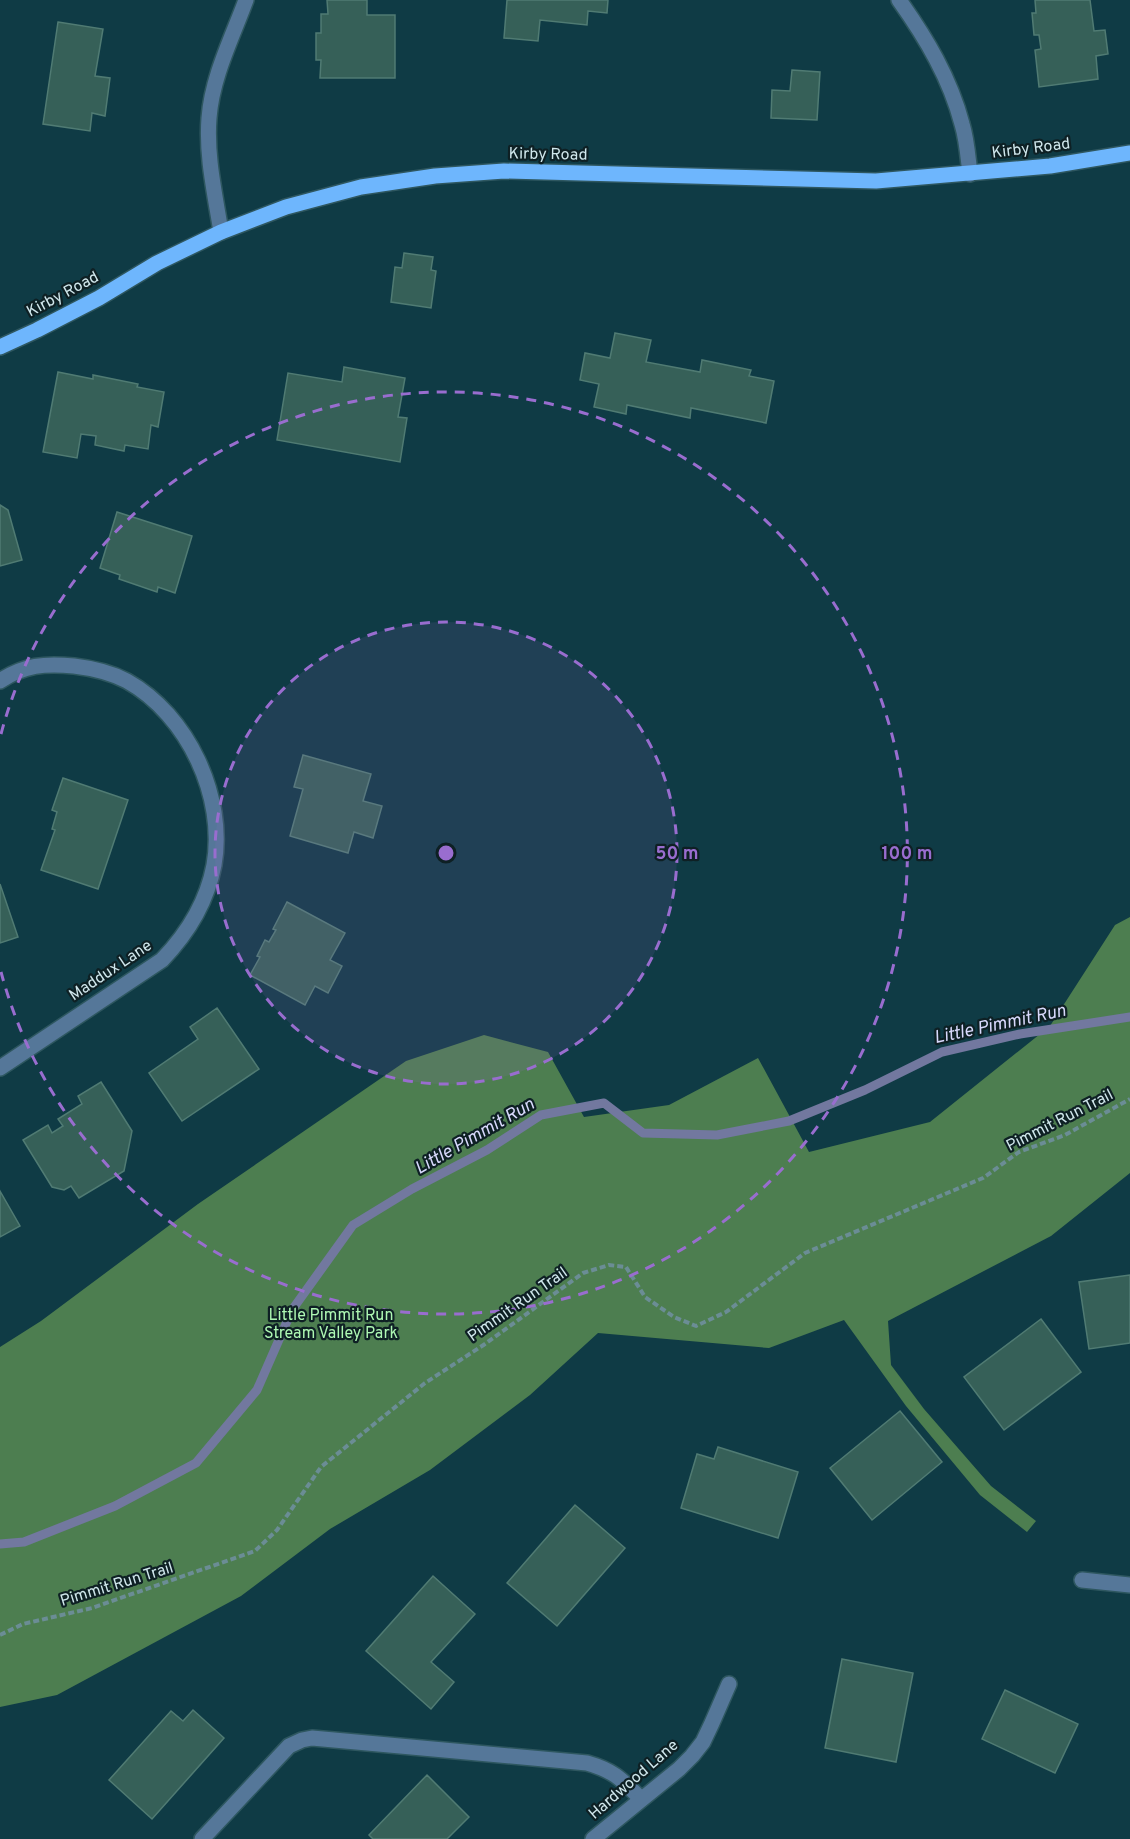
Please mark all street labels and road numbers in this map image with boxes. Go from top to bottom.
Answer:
street label: Kirby Road [991,134,1071,164]
street label: Kirby Road [508,144,588,166]
street label: Kirby Road [23,268,103,322]
street label: Maddux Lane [66,936,156,1006]
street label: Pimmit Run Trail [1003,1085,1117,1157]
street label: Pimmit Run Trail [464,1263,572,1347]
street label: Pimmit Run Trail [58,1558,176,1612]
street label: Hardwood Lane [585,1736,683,1824]

